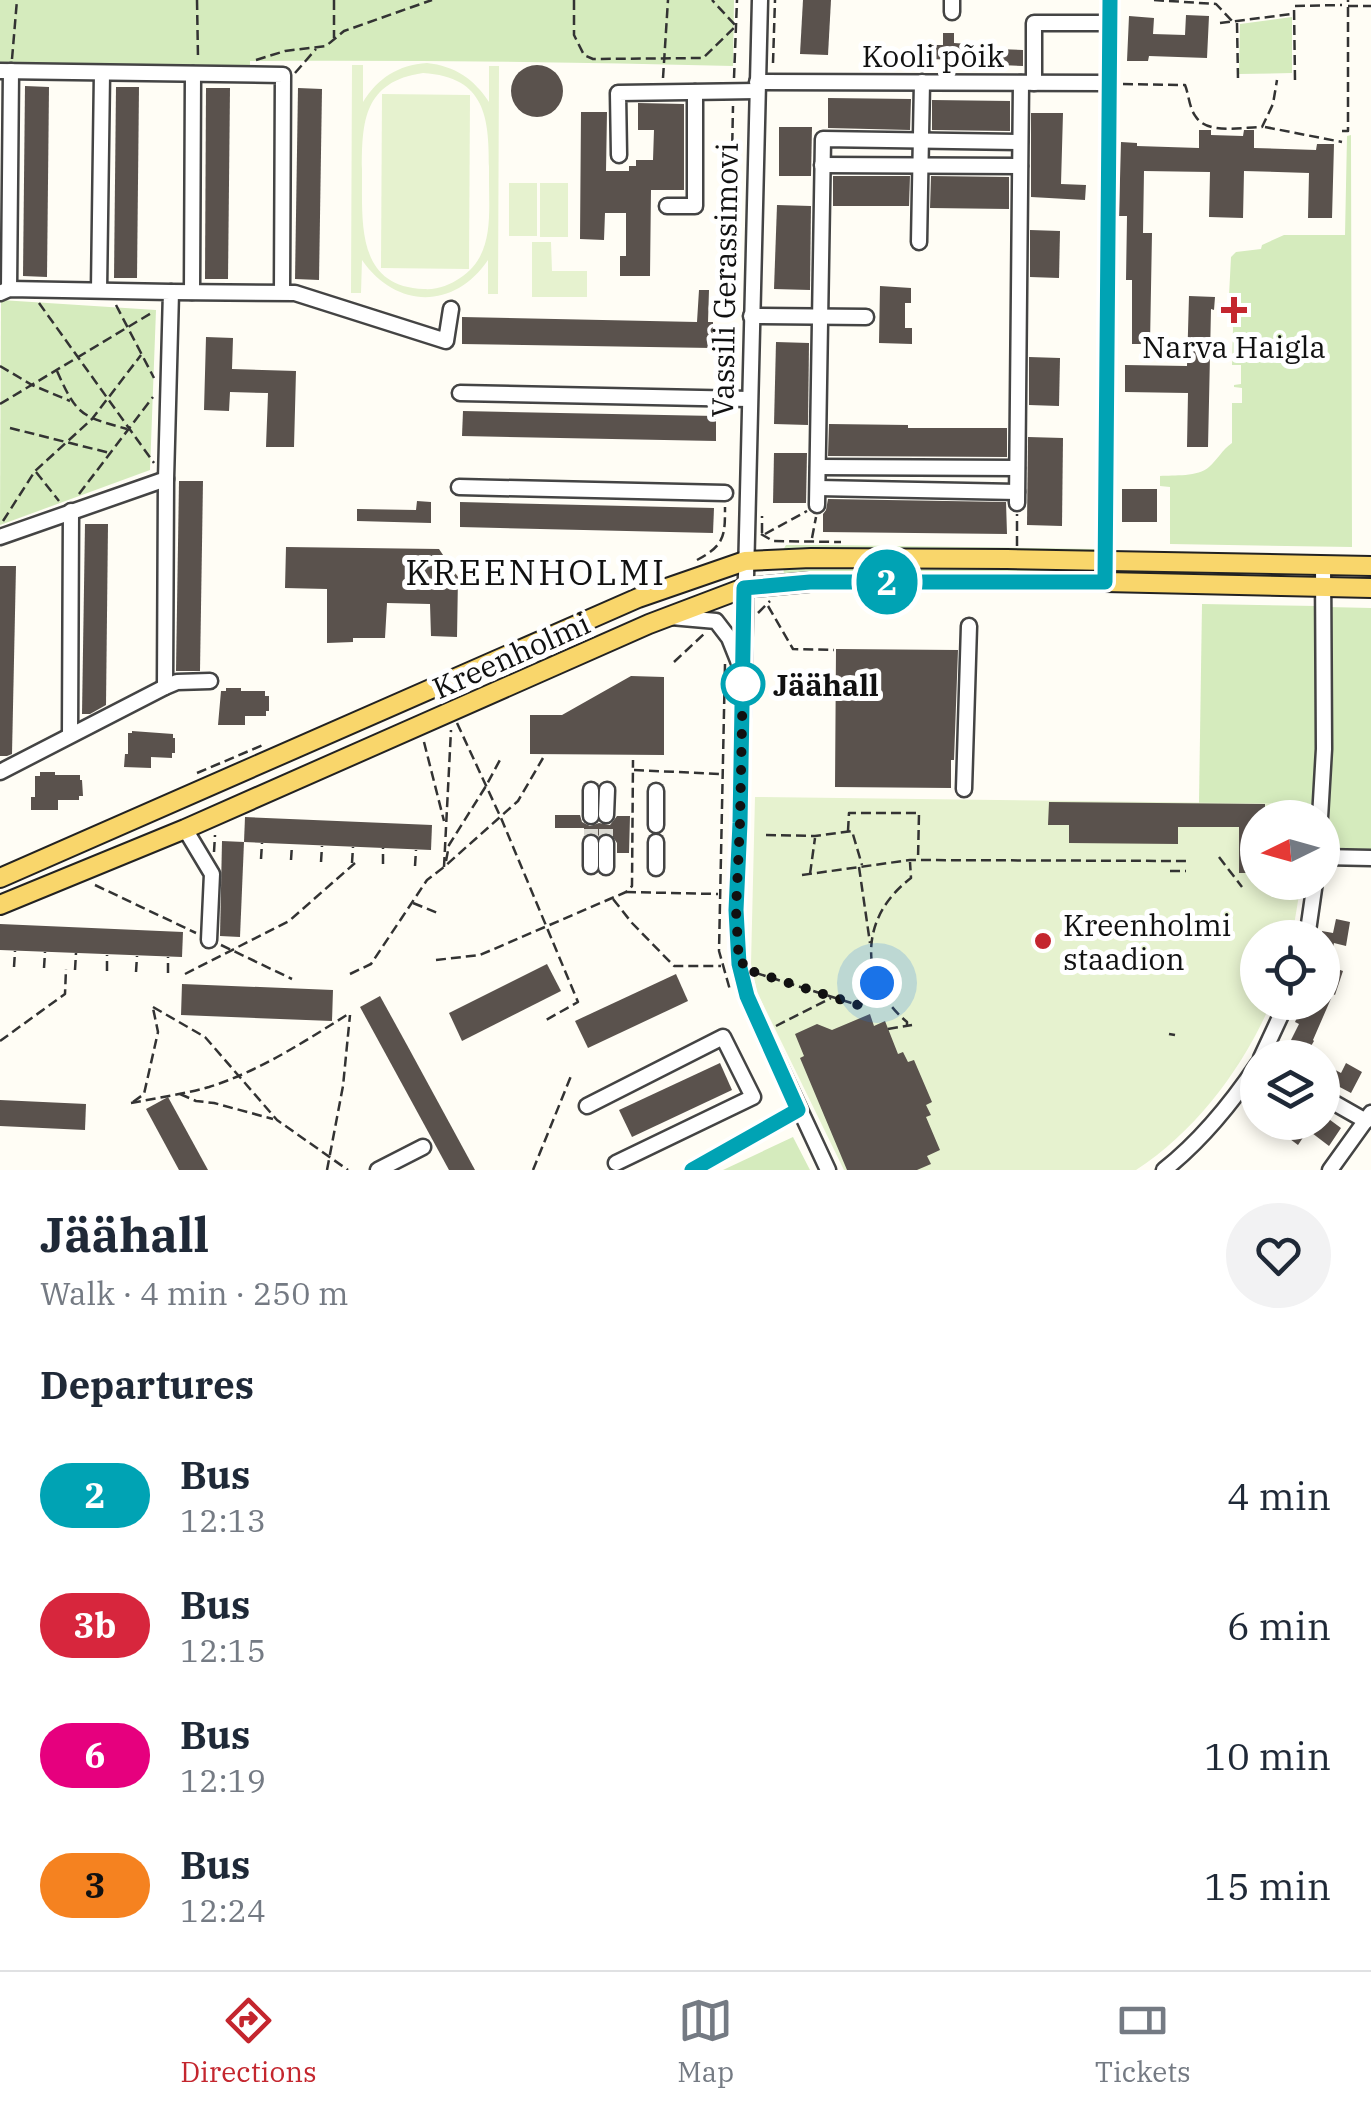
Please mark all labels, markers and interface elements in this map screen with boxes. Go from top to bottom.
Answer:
street label: Kooli põik [862,36,1005,75]
street label: Vassili Gerassimovi [702,142,746,418]
marker: Narva Haigla [1221,297,1247,323]
place label: Narva Haigla [1142,327,1326,366]
district label: KREENHOLMI [405,549,667,595]
line badge: 2 [854,550,920,614]
text: 2 [876,559,898,605]
street label: Kreenholmi [426,603,596,707]
marker: Jäähall [722,663,764,705]
place label: Jäähall [773,665,879,704]
north arrow [1240,800,1340,900]
map controls [1240,800,1340,1140]
place label: Kreenholmi staadion [1063,905,1231,978]
button: locate [1240,920,1340,1020]
marker: Kreenholmi staadion [1032,930,1054,952]
your location [852,958,902,1008]
button: layers [1240,1040,1340,1140]
text: Jäähall [40,1203,209,1265]
button: heart [1226,1203,1331,1308]
text: Walk · 4 min · 250 m [40,1272,348,1314]
text: Departures [40,1360,254,1409]
text: Bus [180,1450,250,1499]
text: 4 min [1227,1471,1331,1520]
text: 2 [84,1472,106,1518]
text: 12:13 [180,1499,266,1541]
text: Bus [180,1580,250,1629]
text: 6 min [1227,1601,1331,1650]
text: 3b [74,1602,116,1648]
text: 12:15 [180,1629,266,1671]
text: Bus [180,1710,250,1759]
text: 10 min [1204,1731,1331,1780]
text: 6 [84,1732,106,1778]
text: 12:19 [180,1759,266,1801]
text: Bus [180,1840,250,1889]
text: 15 min [1204,1861,1331,1910]
text: 3 [84,1862,106,1908]
text: 12:24 [180,1889,266,1931]
tab: Directions [180,1993,317,2090]
tab: Map [677,1993,734,2090]
tab: Tickets [1095,1993,1191,2090]

